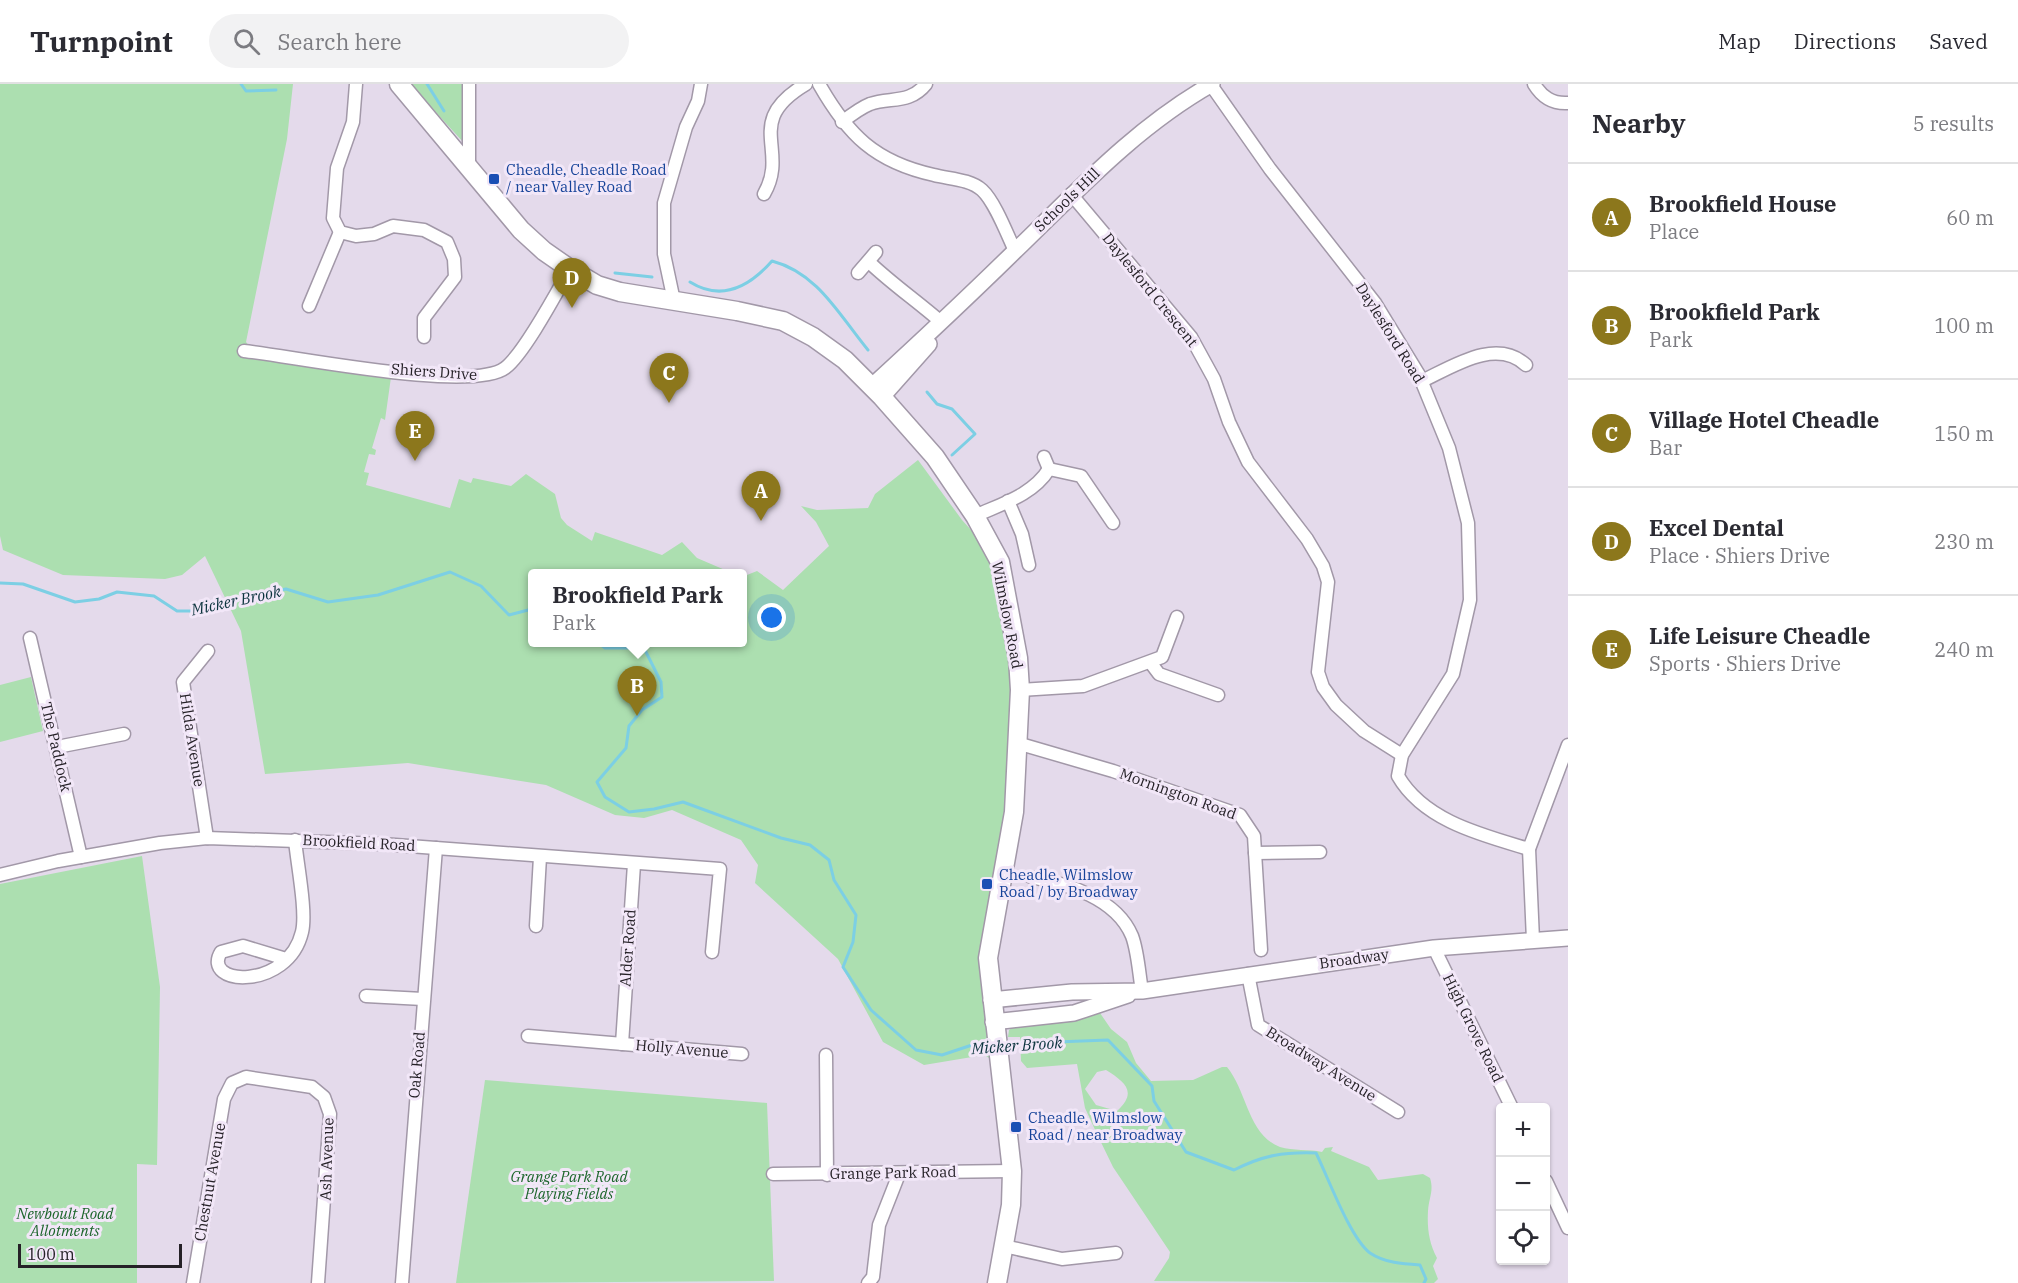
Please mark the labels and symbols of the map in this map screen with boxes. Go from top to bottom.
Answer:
place label: Cheadle, Cheadle Road / near Valley Road [506,160,667,196]
street label: Schools Hill [1030,164,1103,236]
marker: Cheadle, Cheadle Road / near Valley Road [487,172,501,186]
street label: Daylesford Crescent [1099,229,1202,351]
pin: D [552,258,592,308]
street label: Daylesford Road [1352,279,1429,387]
pin: C [650,354,688,403]
street label: Shiers Drive [390,359,478,384]
pin: E [396,412,434,461]
pin: A [742,472,780,521]
street label: Wilmslow Road [988,560,1027,670]
water label: Micker Brook [188,581,283,620]
your location [757,603,786,632]
pin: B [618,666,656,716]
street label: Hilda Avenue [176,692,209,788]
street label: The Paddock [37,700,76,794]
street label: Mornington Road [1117,764,1239,823]
street label: Brookfield Road [302,830,416,855]
place label: Cheadle, Wilmslow Road / by Broadway [999,865,1138,901]
marker: Cheadle, Wilmslow Road / by Broadway [980,877,994,891]
street label: Alder Road [615,909,640,987]
street label: Broadway [1318,944,1390,973]
street label: High Grove Road [1439,970,1508,1085]
street label: Broadway Avenue [1263,1022,1380,1105]
street label: Oak Road [404,1031,429,1099]
water label: Micker Brook [970,1032,1064,1058]
street label: Holly Avenue [635,1035,729,1062]
place label: Cheadle, Wilmslow Road / near Broadway [1028,1108,1183,1144]
street label: Ash Avenue [316,1117,337,1201]
marker: Cheadle, Wilmslow Road / near Broadway [1009,1120,1023,1134]
street label: Chestnut Avenue [190,1121,229,1243]
street label: Grange Park Road [829,1162,957,1183]
park label: Grange Park Road Playing Fields [510,1167,628,1203]
park label: Newboult Road Allotments [16,1204,114,1240]
scale bar [18,1241,182,1268]

